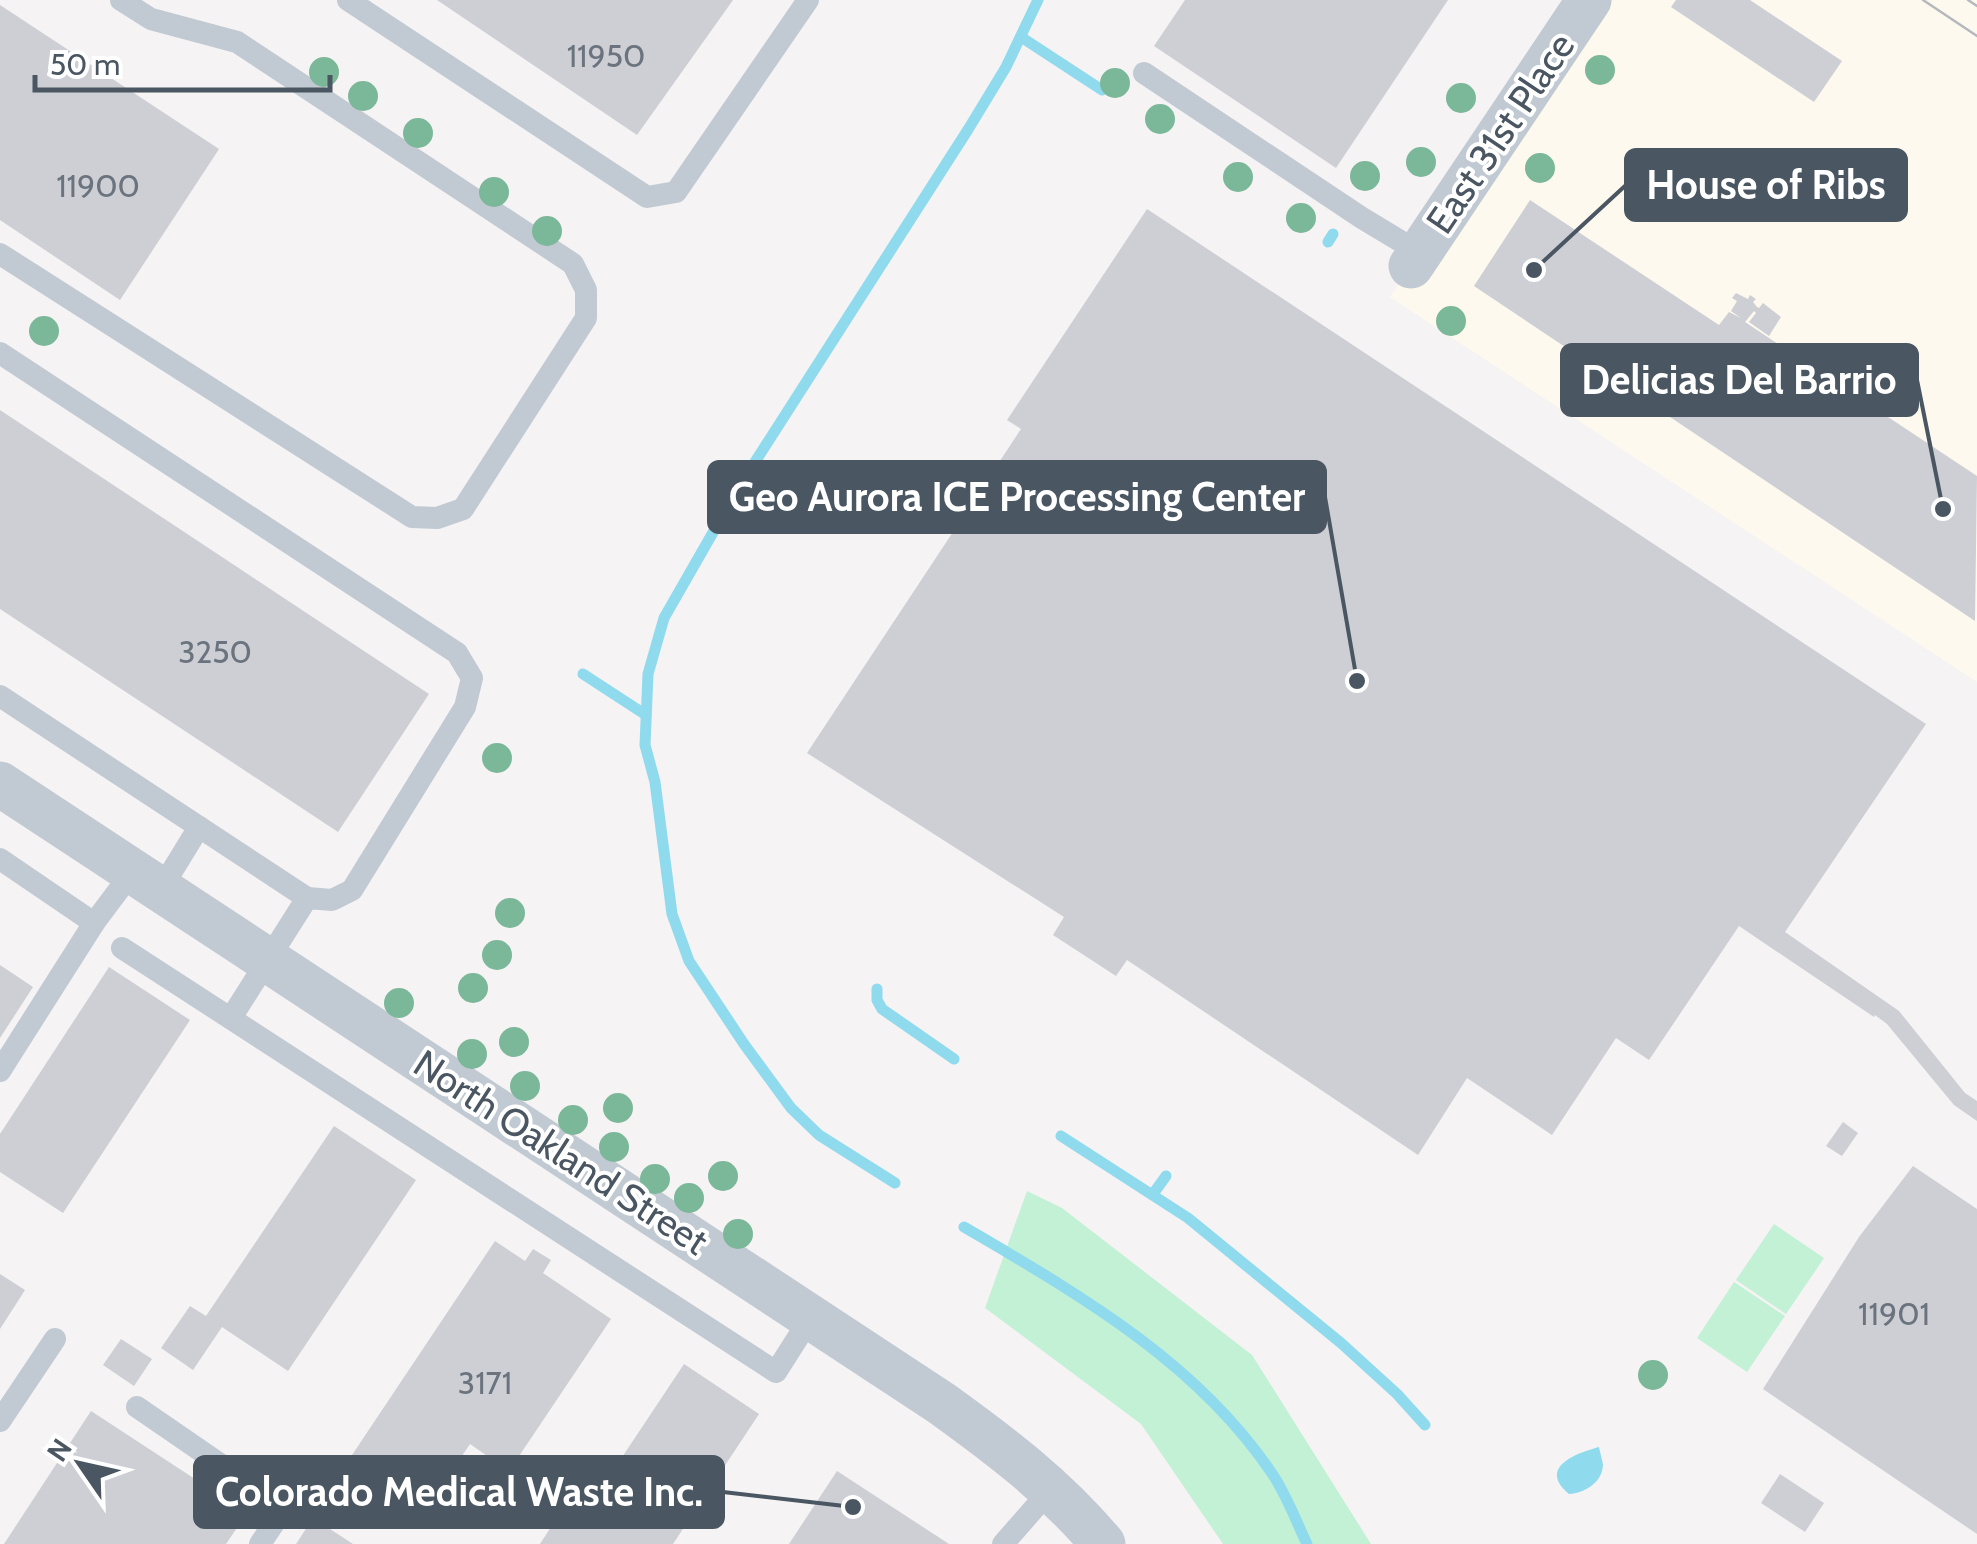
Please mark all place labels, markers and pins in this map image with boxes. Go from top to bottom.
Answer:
callout: House of Ribs [1626,150,1906,220]
callout: Delicias Del Barrio [1562,345,1917,415]
callout: Geo Aurora ICE Processing Center [709,462,1325,532]
callout: Colorado Medical Waste Inc. [195,1457,723,1527]

